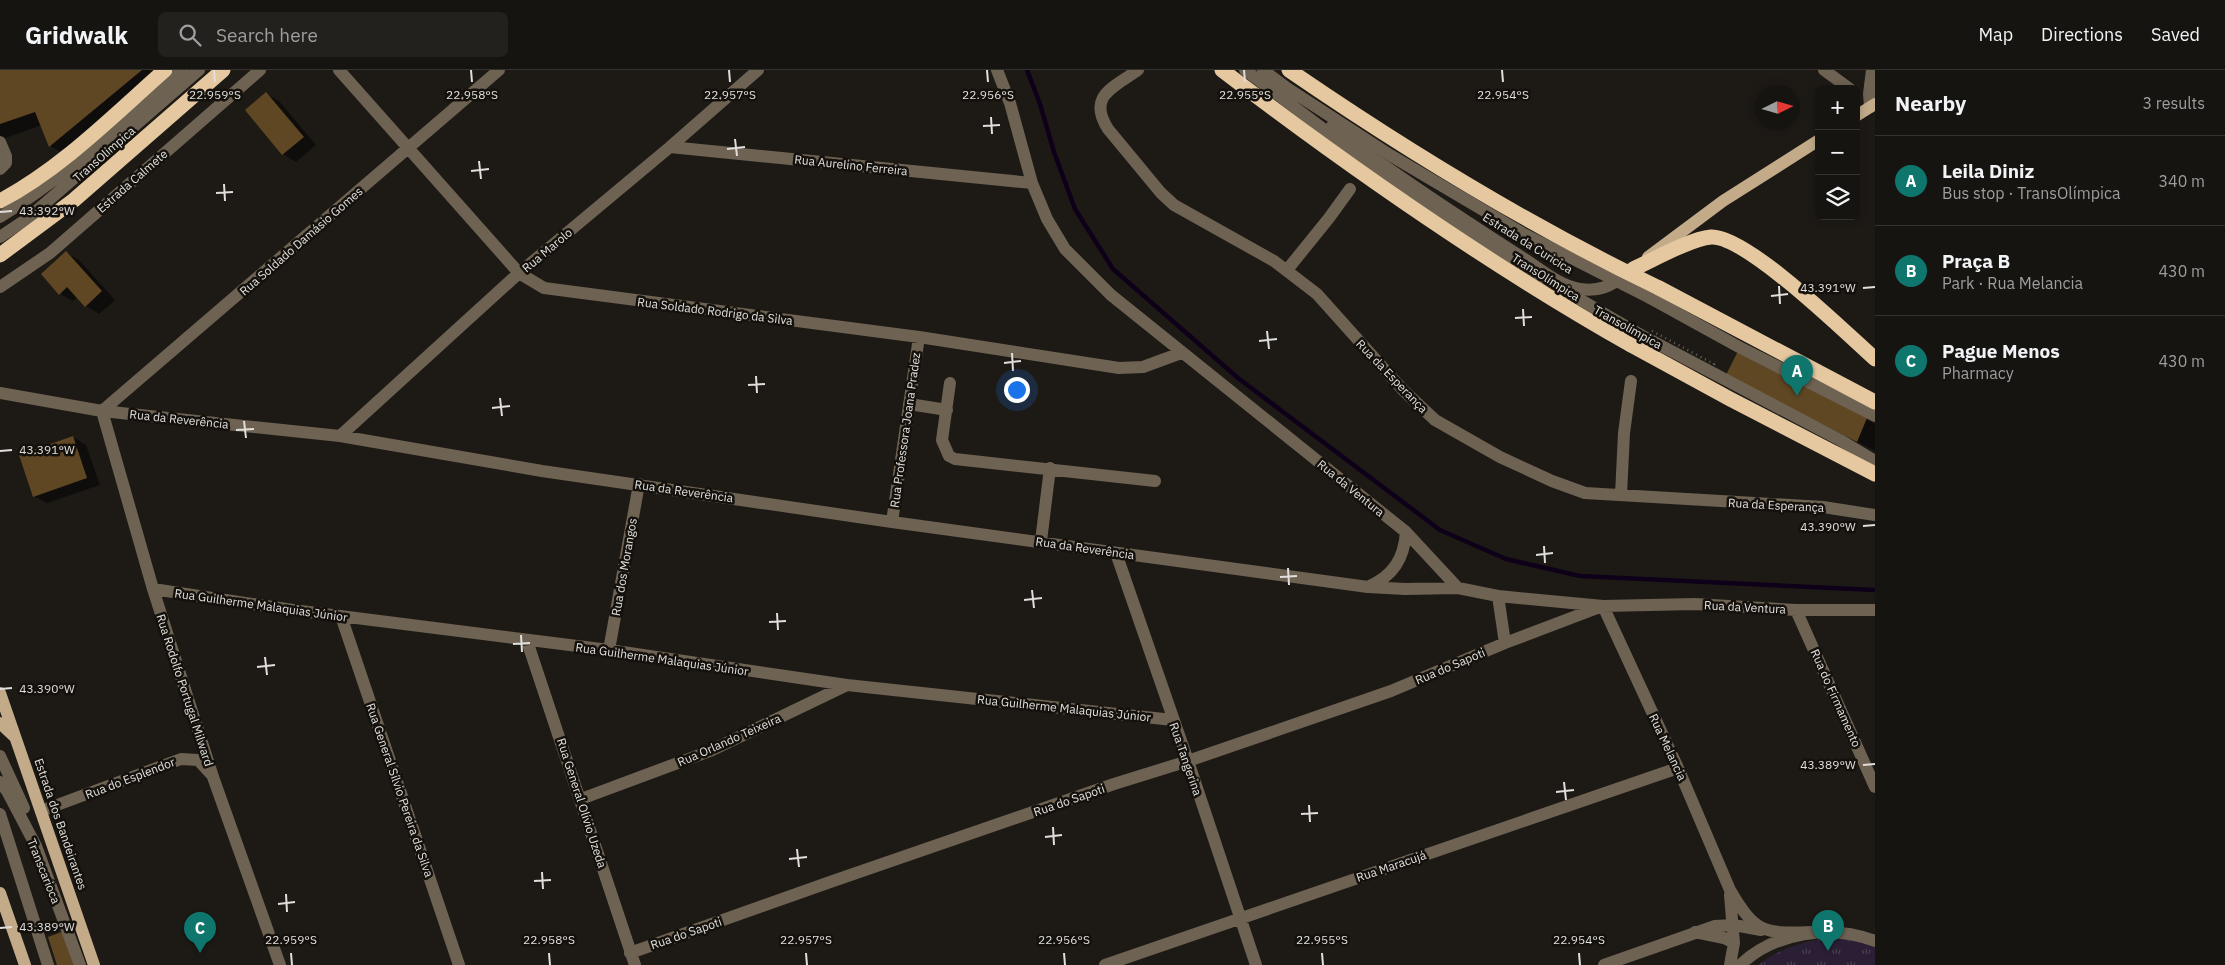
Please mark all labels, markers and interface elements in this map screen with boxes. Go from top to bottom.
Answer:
search box [158,12,508,57]
text: Gridwalk [25,19,128,51]
icon: search [176,21,204,49]
text: Search here [216,23,318,47]
text: Map [1978,23,2013,46]
text: Directions [2041,23,2123,46]
text: Saved [2151,23,2200,46]
north arrow [1755,85,1800,130]
map controls [1815,85,1860,220]
button: + [1815,85,1860,130]
text: 22.959°S [189,87,241,102]
text: 22.958°S [446,87,498,102]
text: 22.957°S [704,87,756,102]
text: 22.956°S [962,87,1014,102]
text: 22.955°S [1219,87,1271,102]
text: 22.954°S [1477,87,1529,102]
text: Nearby [1895,89,1966,117]
text: 3 results [2142,93,2205,113]
street label: TransOlímpica [70,123,139,185]
button: − [1815,130,1860,175]
street label: Estrada Calmete [94,146,171,216]
street label: Rua Aurelino Ferreira [794,152,909,178]
text: Leila Diniz [1942,159,2034,183]
text: A [1906,171,1916,191]
text: 340 m [2158,171,2205,191]
button: layers [1815,175,1860,220]
street label: Rua Soldado Damásio Gomes [236,183,366,299]
text: Bus stop · TransOlímpica [1942,183,2121,203]
text: 43.392°W [19,203,75,218]
street label: Estrada da Curicica [1480,209,1576,277]
street label: Rua Marolo [519,224,575,275]
text: Praça B [1942,249,2010,273]
street label: TransOlímpica [1509,250,1583,304]
text: B [1906,261,1916,281]
text: 430 m [2158,261,2205,281]
text: Park · Rua Melancia [1942,273,2083,293]
text: 43.391°W [1800,280,1856,295]
street label: Rua Soldado Rodrigo da Silva [636,294,794,328]
street label: Transolímpica [1591,302,1665,352]
street label: Rua da Esperança [1353,336,1431,416]
text: Pague Menos [1942,339,2060,363]
street label: Rua Professora Joana Pradez [887,351,923,509]
text: C [1906,351,1916,371]
text: 430 m [2158,351,2205,371]
pin: A [1781,355,1813,396]
text: Pharmacy [1942,363,2014,383]
your location [1004,377,1030,403]
street label: Rua da Reverência [129,406,230,432]
text: 43.391°W [19,442,75,457]
street label: Rua da Ventura [1314,456,1388,520]
street label: Rua da Reverência [634,477,735,505]
street label: Rua da Esperança [1727,495,1825,515]
street label: Rua dos Morangos [608,517,640,617]
text: 43.390°W [1800,519,1856,534]
street label: Rua da Reverência [1035,534,1136,562]
street label: Rua Guilherme Malaquias Júnior [174,585,349,625]
street label: Rua da Ventura [1704,597,1787,617]
street label: Rua Rodolfo Portugal Milward [153,612,217,768]
street label: Rua Guilherme Malaquias Júnior [575,639,750,679]
street label: Rua do Sapoti [1413,645,1487,687]
street label: Rua do Firmamento [1808,647,1865,750]
text: 43.390°W [19,681,75,696]
street label: Rua Guilherme Malaquias Júnior [976,691,1152,725]
street label: Rua General Sílvio Pereira da Silva [363,701,437,880]
street label: Rua Orlando Teixeira [675,710,784,770]
street label: Rua Melancia [1646,711,1690,783]
street label: Rua Tangerina [1166,720,1206,798]
street label: Rua General Olívio Uzeda [554,736,610,870]
street label: Rua do Esplendor [83,754,177,802]
street label: Estrada dos Bandeirantes [31,756,91,892]
text: 43.389°W [1800,757,1856,772]
street label: Rua do Sapoti [1031,781,1107,819]
street label: Transcarioca [24,836,64,906]
street label: Rua Maracujá [1354,847,1428,885]
pin: B [1812,910,1844,951]
pin: C [184,912,216,953]
street label: Rua do Sapoti [648,914,724,952]
text: 43.389°W [19,919,75,934]
text: 22.959°S [265,932,317,947]
text: 22.958°S [523,932,575,947]
text: 22.957°S [780,932,832,947]
text: 22.956°S [1038,932,1090,947]
text: 22.955°S [1296,932,1348,947]
text: 22.954°S [1553,932,1605,947]

